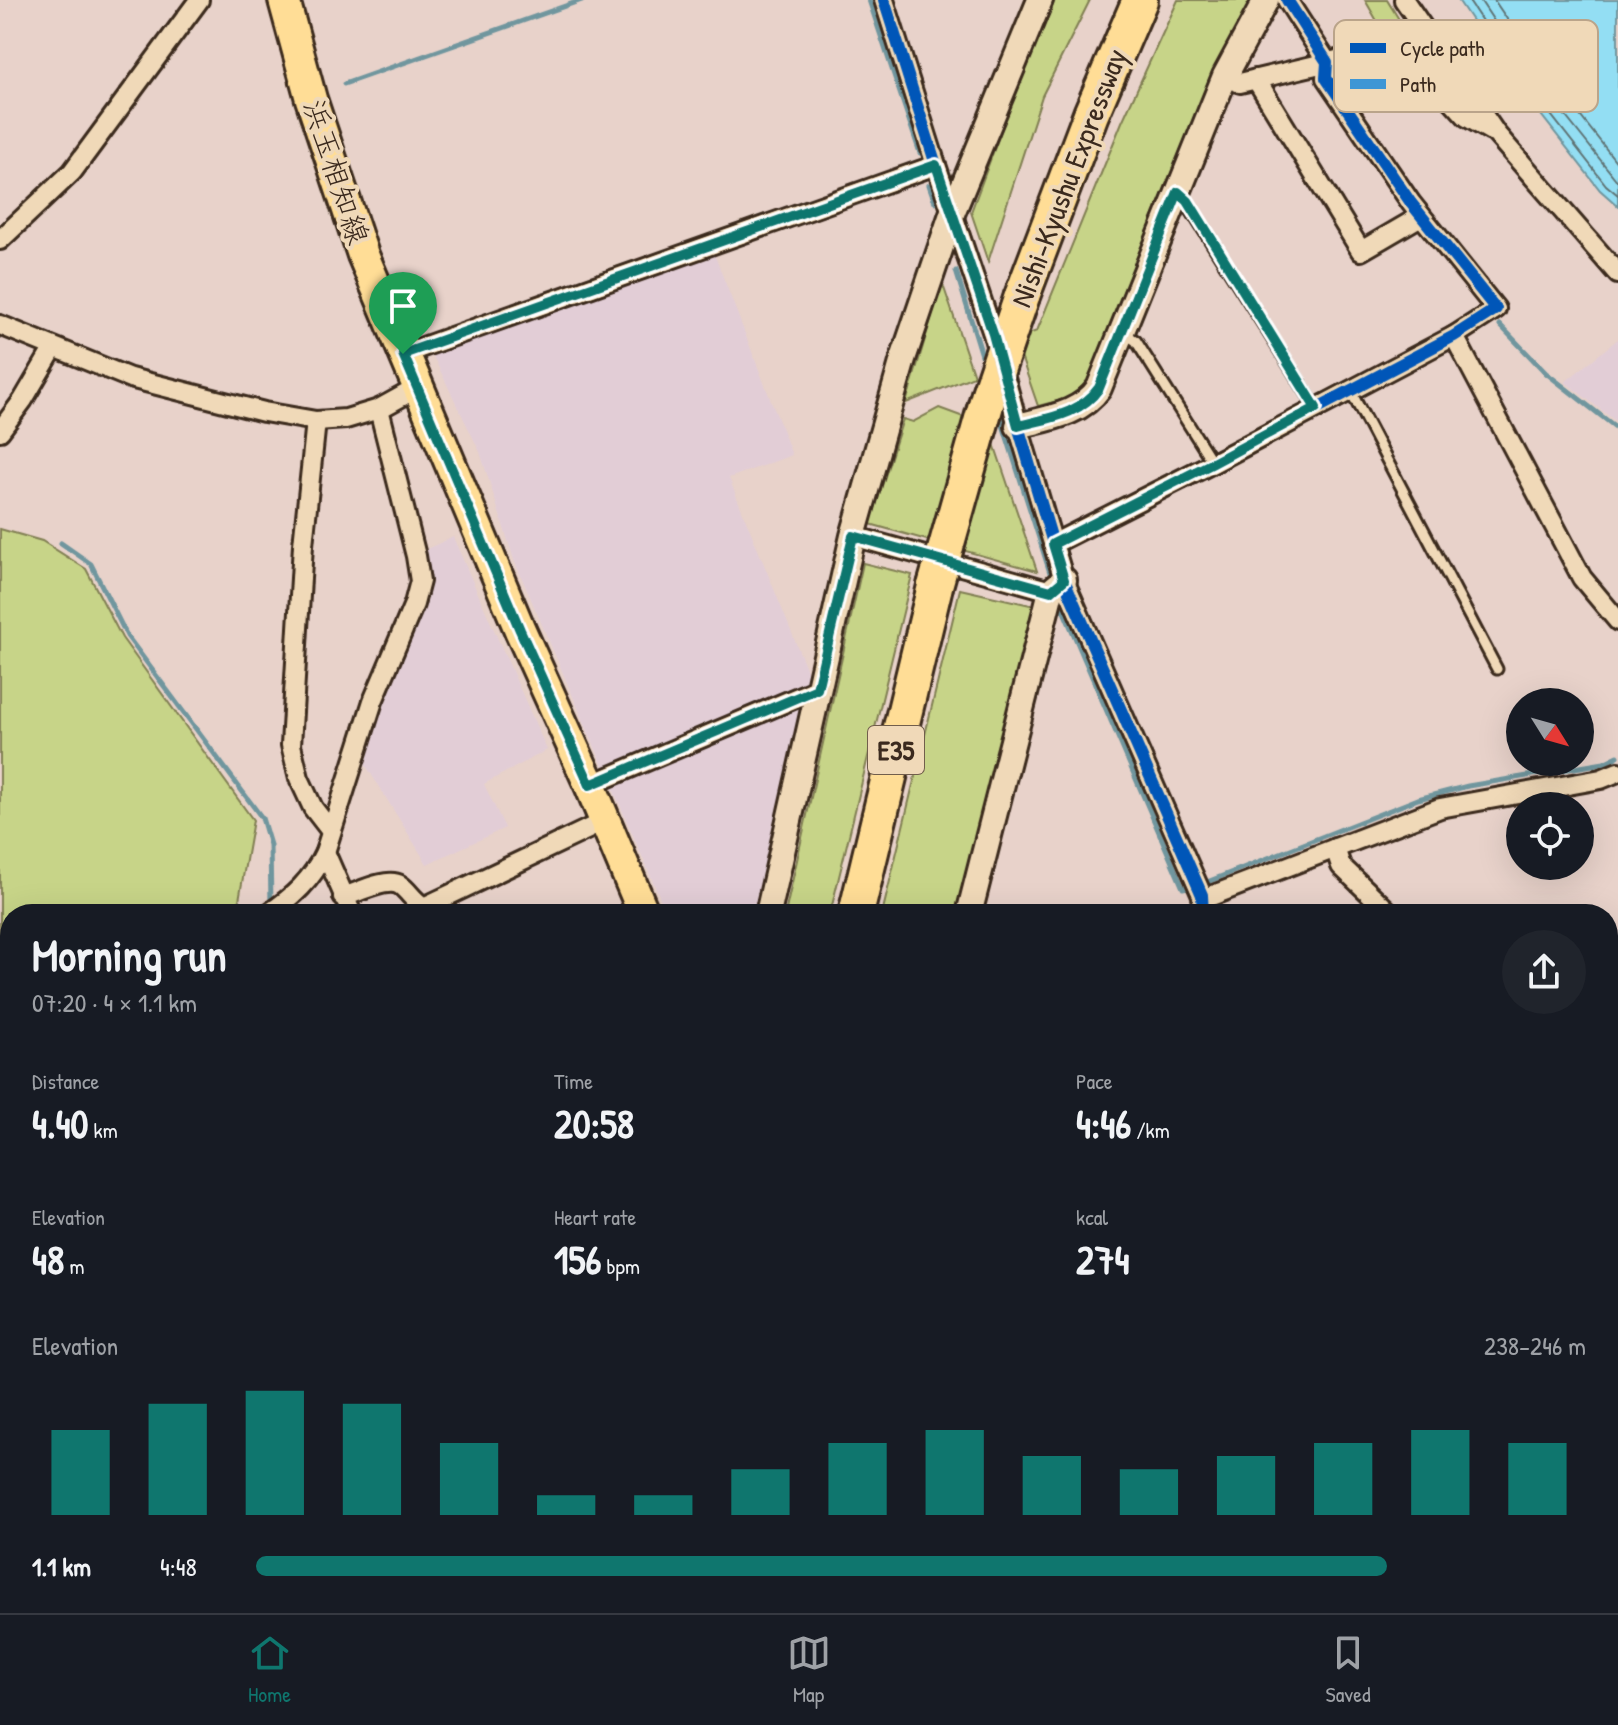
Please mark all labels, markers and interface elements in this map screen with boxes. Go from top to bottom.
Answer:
legend [1334,20,1598,112]
text: Cycle path [1400,33,1484,63]
street label: Nishi-Kyushu Expressway [1000,43,1136,313]
text: Path [1400,69,1436,99]
street label: 浜玉相知線 [295,94,379,249]
pin [369,272,437,354]
icon: arrive [381,284,425,328]
north arrow [1506,688,1594,776]
map controls [1506,688,1594,880]
road number: E35 [868,726,924,774]
button: locate [1506,792,1594,880]
text: Morning run [32,925,227,985]
button: share [1502,930,1586,1014]
text: 07:20 · 4 × 1.1 km [32,985,197,1020]
text: Distance [32,1066,99,1096]
text: Time [554,1066,593,1096]
text: Pace [1076,1066,1113,1096]
text: 4.40 [32,1096,88,1150]
text: 20:58 [554,1096,634,1150]
text: 4:46 [1076,1096,1131,1150]
text: km [88,1115,118,1145]
text: /km [1131,1115,1170,1145]
text: Elevation [32,1202,105,1232]
text: Heart rate [554,1202,636,1232]
text: kcal [1076,1202,1108,1232]
text: 48 [32,1232,64,1286]
text: 156 [554,1232,601,1286]
text: 274 [1076,1232,1130,1286]
text: m [64,1251,84,1281]
text: bpm [601,1251,640,1281]
text: Elevation [32,1328,118,1363]
text: 238–246 m [1484,1328,1586,1363]
text: 1.1 km [32,1549,91,1584]
text: 4:48 [160,1549,197,1584]
tab: Home [248,1631,292,1709]
tab: Map [787,1631,831,1709]
tab: Saved [1326,1631,1370,1709]

